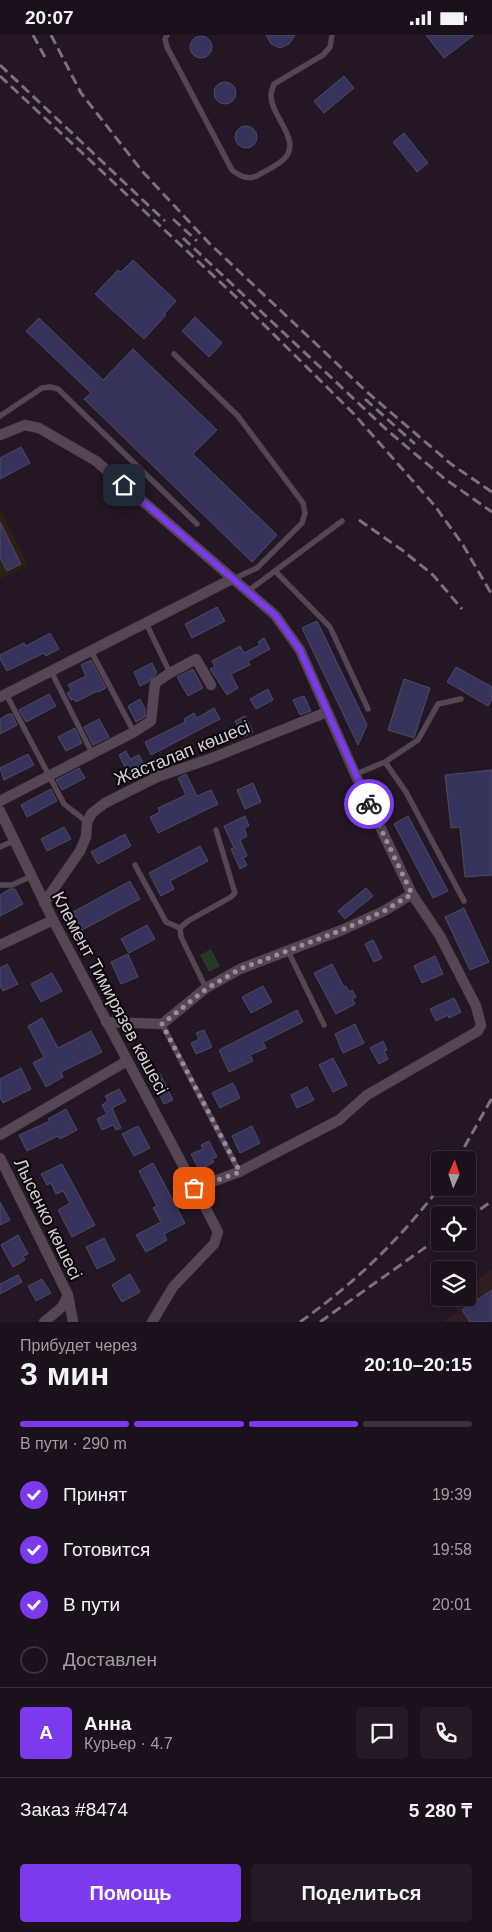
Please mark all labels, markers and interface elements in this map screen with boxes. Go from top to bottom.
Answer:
text: 20:07 [25,7,74,28]
pin [103,464,145,506]
icon: home [110,471,138,499]
street label: Жасталап көшесі [111,717,253,789]
courier [344,779,394,829]
icon: bike [355,790,383,818]
street label: Клемент Тимирязев көшесі [48,888,172,1098]
north arrow [431,1151,476,1196]
map controls [431,1151,476,1306]
street label: Лысенко көшесі [10,1155,86,1283]
pin [173,1167,215,1209]
icon: bag [180,1174,208,1202]
button: locate [431,1206,476,1251]
button: layers [431,1261,476,1306]
text: Прибудет через [20,1337,137,1354]
text: 20:10–20:15 [364,1354,472,1375]
text: 3 мин [20,1356,109,1392]
text: В пути · 290 m [20,1435,127,1452]
icon: check [20,1481,48,1509]
text: Принят [63,1484,127,1505]
text: 19:39 [432,1486,472,1503]
icon: check [20,1536,48,1564]
text: Готовится [63,1539,150,1560]
text: 19:58 [432,1541,472,1558]
icon: check [20,1591,48,1619]
text: В пути [63,1594,120,1615]
text: 20:01 [432,1596,472,1613]
text: Доставлен [63,1649,157,1670]
button: chat [356,1707,408,1759]
button: phone [420,1707,472,1759]
text: Анна [84,1713,131,1734]
text: А [39,1722,53,1743]
text: Курьер · 4.7 [84,1735,173,1752]
text: Заказ #8474 [20,1799,128,1820]
text: 5 280 ₸ [409,1800,472,1821]
button: Помощь [20,1864,241,1922]
button: Поделиться [251,1864,472,1922]

